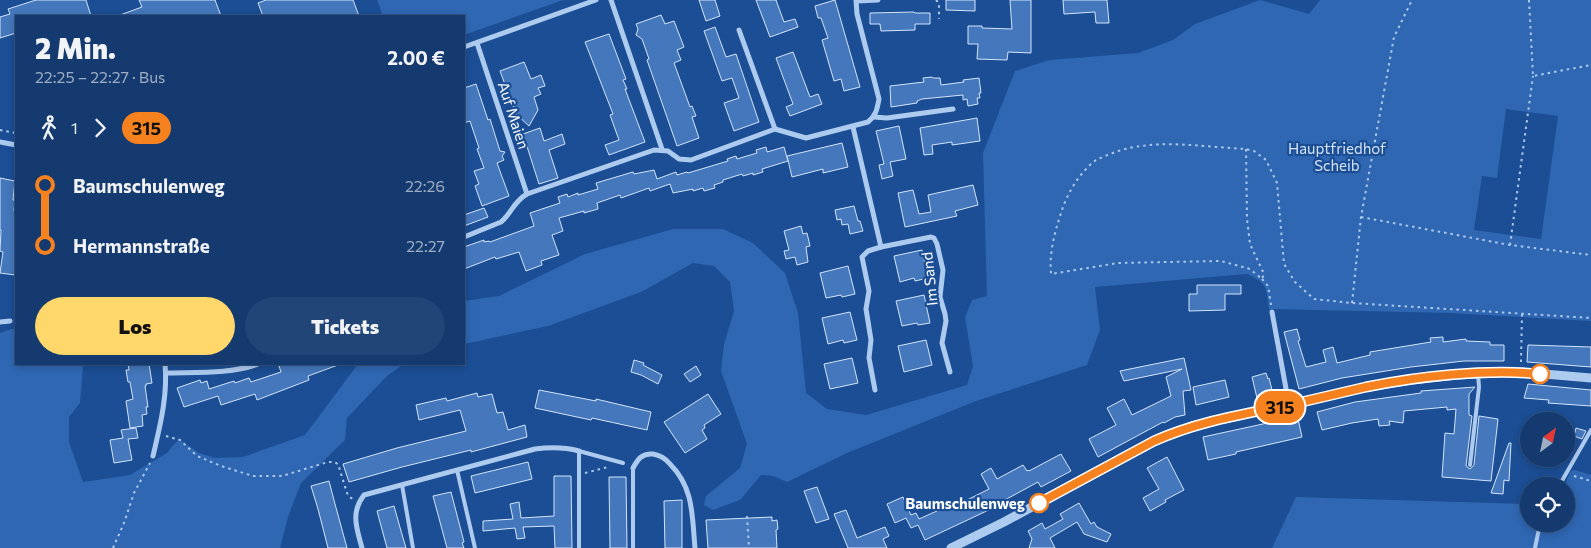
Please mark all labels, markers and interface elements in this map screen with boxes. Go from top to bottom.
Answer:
text: 2 Min. [35,31,116,65]
text: 2.00 € [387,46,445,69]
text: 22:25 – 22:27 · Bus [35,67,165,86]
street label: Auf Maien [495,79,533,151]
icon: walk [35,114,63,142]
icon: forward [86,114,114,142]
text: 315 [132,117,161,139]
text: 1 [71,118,78,137]
park label: Hauptfriedhof Scheib [1288,139,1386,174]
text: Baumschulenweg [73,174,225,197]
text: 22:26 [405,176,445,195]
text: Hermannstraße [73,234,210,257]
text: 22:27 [406,236,445,255]
street label: Im Sand [917,251,941,307]
button: Los [35,297,235,355]
button: Tickets [245,297,445,355]
unlabelled marker [1530,364,1550,384]
line badge: 315 [1251,391,1309,423]
text: 315 [1265,396,1295,418]
north arrow [1520,412,1575,468]
map controls [1520,412,1575,532]
button: locate [1520,477,1575,532]
marker: Baumschulenweg [1029,493,1049,513]
place label: Baumschulenweg [905,494,1025,512]

